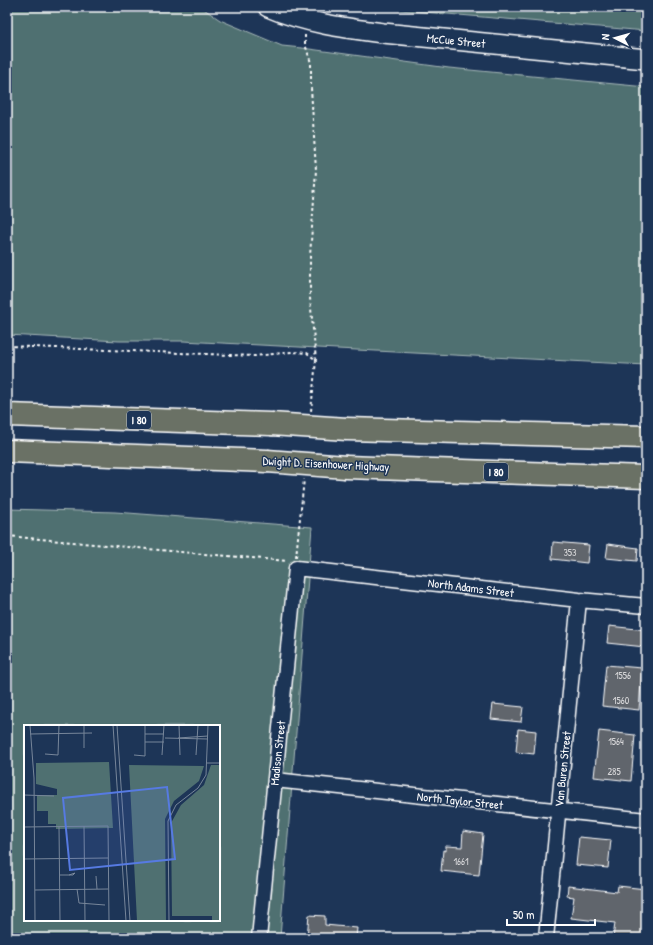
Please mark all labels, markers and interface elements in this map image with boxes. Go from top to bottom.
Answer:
north arrow [595,18,635,58]
street label: McCue Street [426,29,487,52]
text: N [598,33,612,41]
road number: I 80 [127,411,151,429]
street label: Dwight D. Eisenhower Highway [262,452,390,475]
road number: I 80 [484,463,508,481]
house number: 353 [563,546,577,559]
street label: North Adams Street [427,574,516,601]
house number: 1556 [615,669,631,682]
house number: 1560 [613,694,630,707]
street label: Madison Street [266,719,289,786]
inset map [24,725,220,921]
street label: Van Buren Street [550,729,575,808]
house number: 1564 [608,735,624,748]
house number: 285 [607,765,621,778]
street label: North Taylor Street [416,788,505,814]
house number: 1661 [453,855,469,868]
scale bar [507,901,595,927]
text: 50 m [513,906,534,923]

